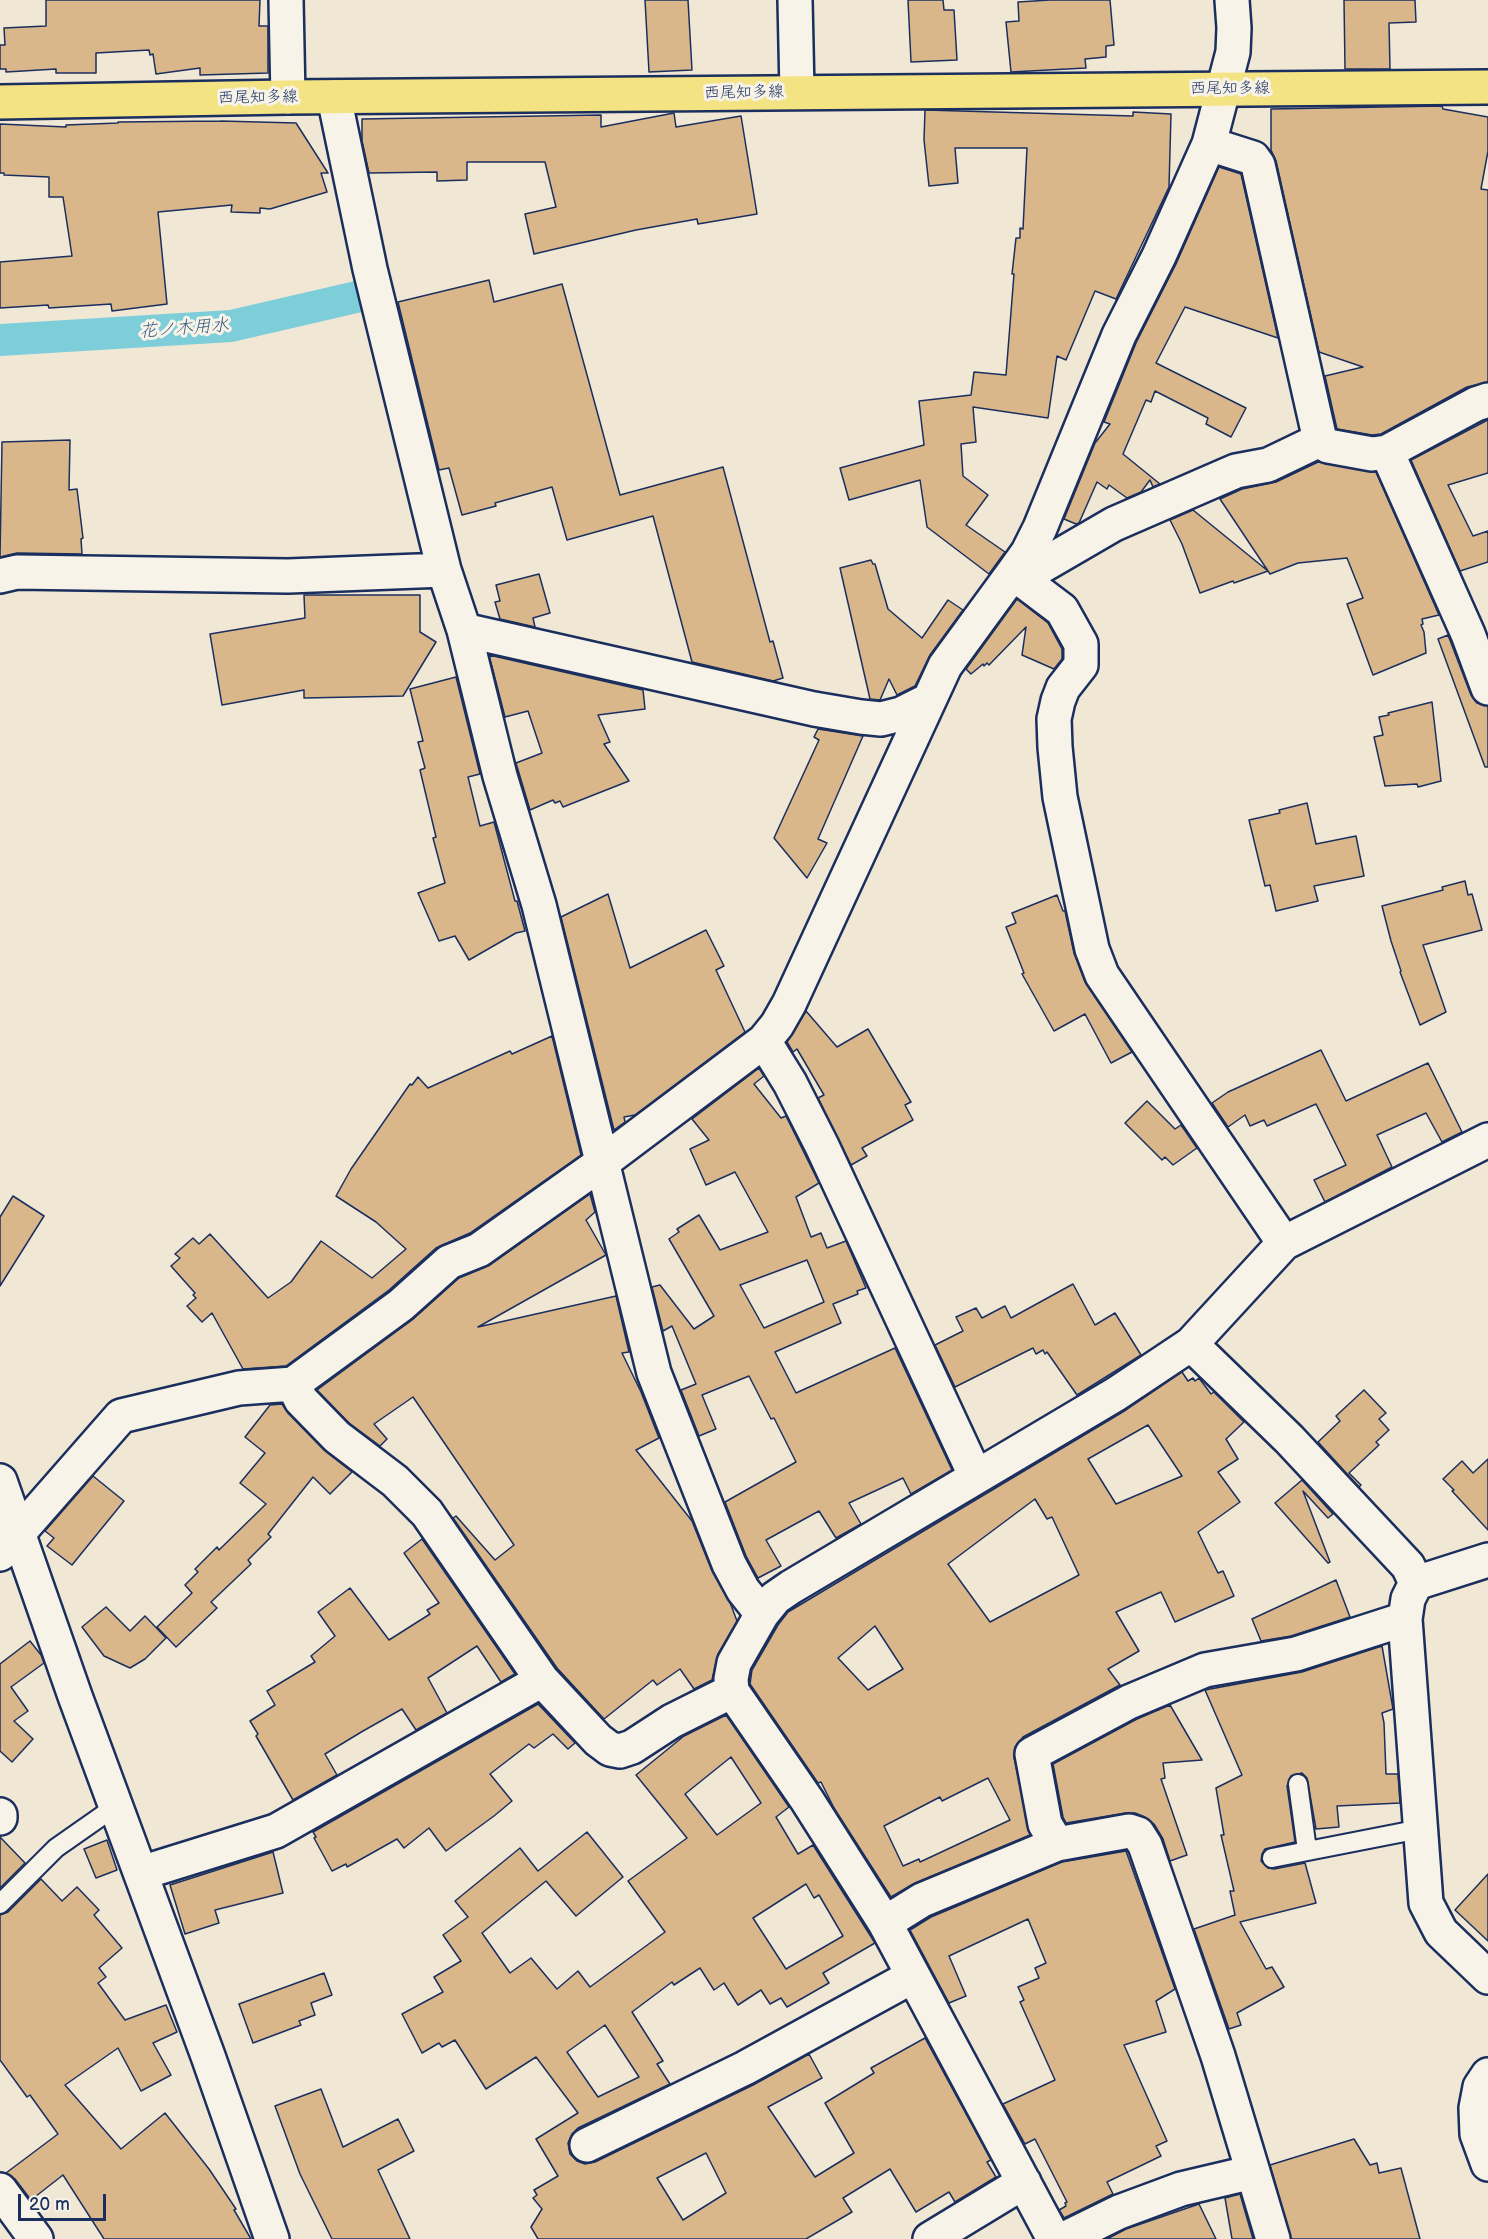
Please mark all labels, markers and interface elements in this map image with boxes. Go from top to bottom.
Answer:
street label: 西尾知多線 [1190,79,1270,99]
street label: 西尾知多線 [704,83,784,103]
street label: 西尾知多線 [218,88,298,108]
water label: 花ノ木用水 [138,315,230,343]
scale bar [21,2182,110,2220]
text: 20 m [29,2194,70,2215]

